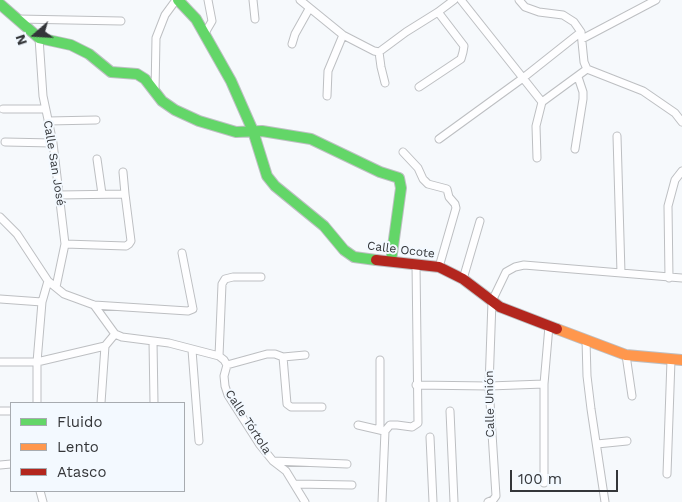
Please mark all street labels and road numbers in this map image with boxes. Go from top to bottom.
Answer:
street label: Calle San José [40,119,68,207]
street label: Calle Ocote [366,239,436,261]
street label: Calle Unión [482,370,498,438]
street label: Calle Tórtola [222,387,274,457]

